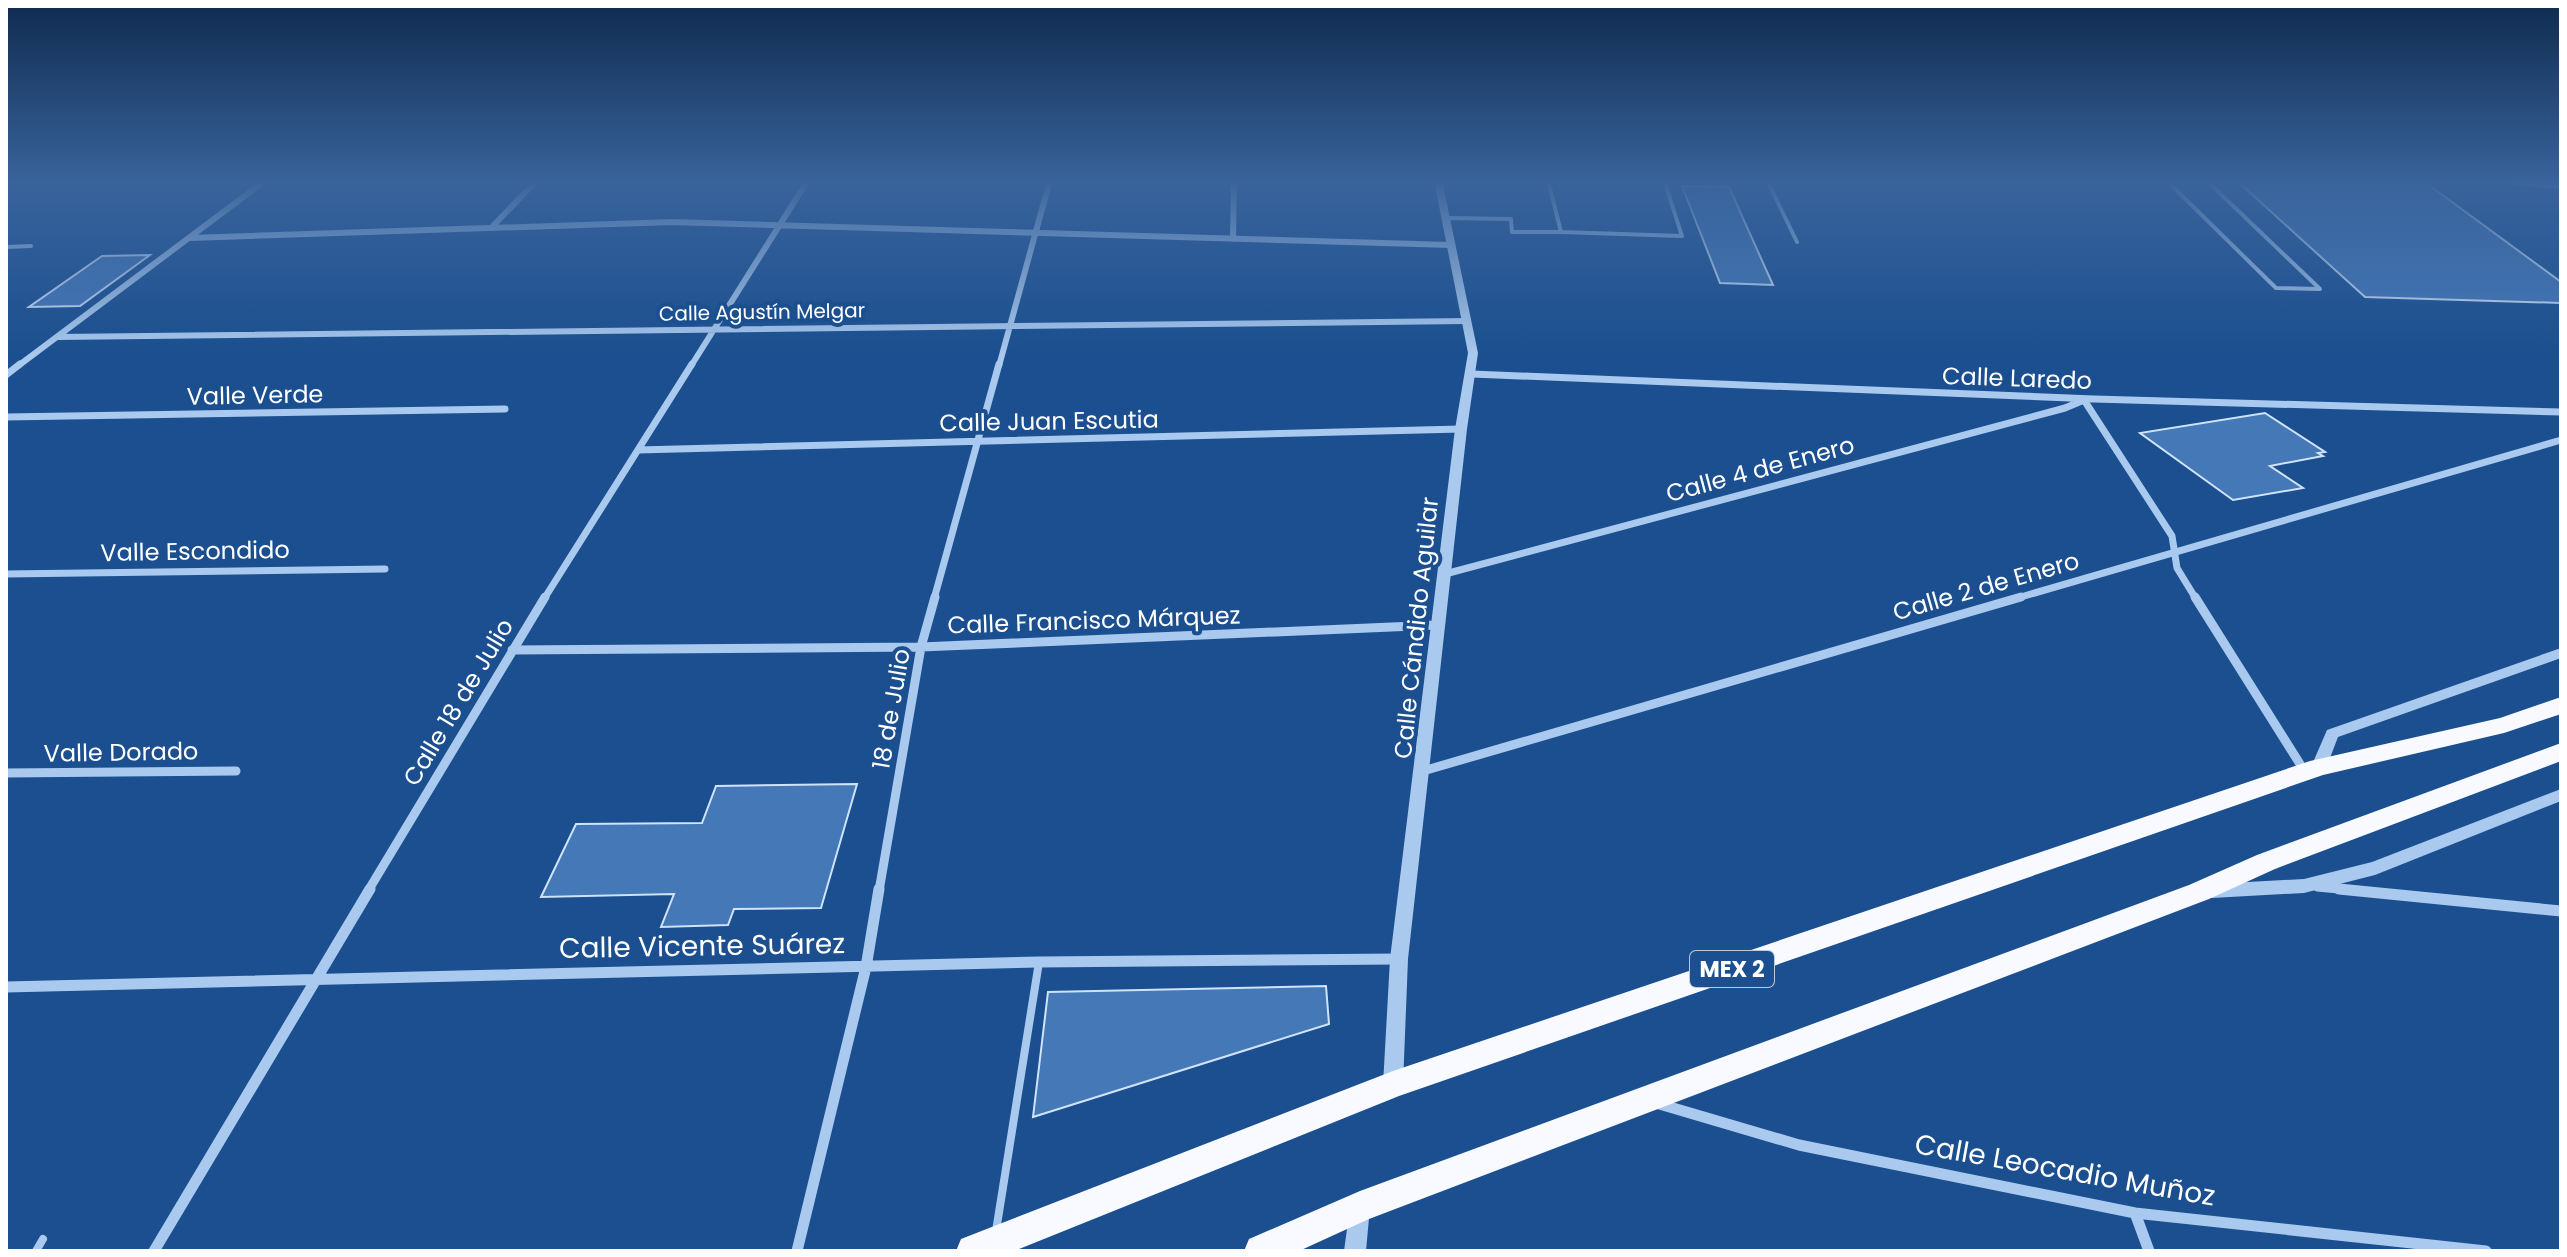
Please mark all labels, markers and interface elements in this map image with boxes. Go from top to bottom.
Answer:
street label: Calle Agustín Melgar [659,296,865,328]
street label: Calle Laredo [1942,359,2092,397]
street label: Valle Verde [186,377,324,413]
street label: Calle Juan Escutia [939,403,1159,439]
street label: Calle 4 de Enero [1662,428,1858,510]
street label: Calle Cándido Aguilar [1386,496,1446,760]
street label: Valle Escondido [100,533,290,569]
street label: Calle 2 de Enero [1889,544,2083,628]
street label: Calle Francisco Márquez [947,598,1241,642]
street label: Calle 18 de Julio [395,612,521,792]
street label: 18 de Julio [864,646,918,772]
street label: Valle Dorado [43,734,199,770]
street label: Calle Vicente Suárez [559,924,845,968]
road number: MEX 2 [1690,951,1774,987]
street label: Calle Leocadio Muñoz [1912,1124,2218,1216]

